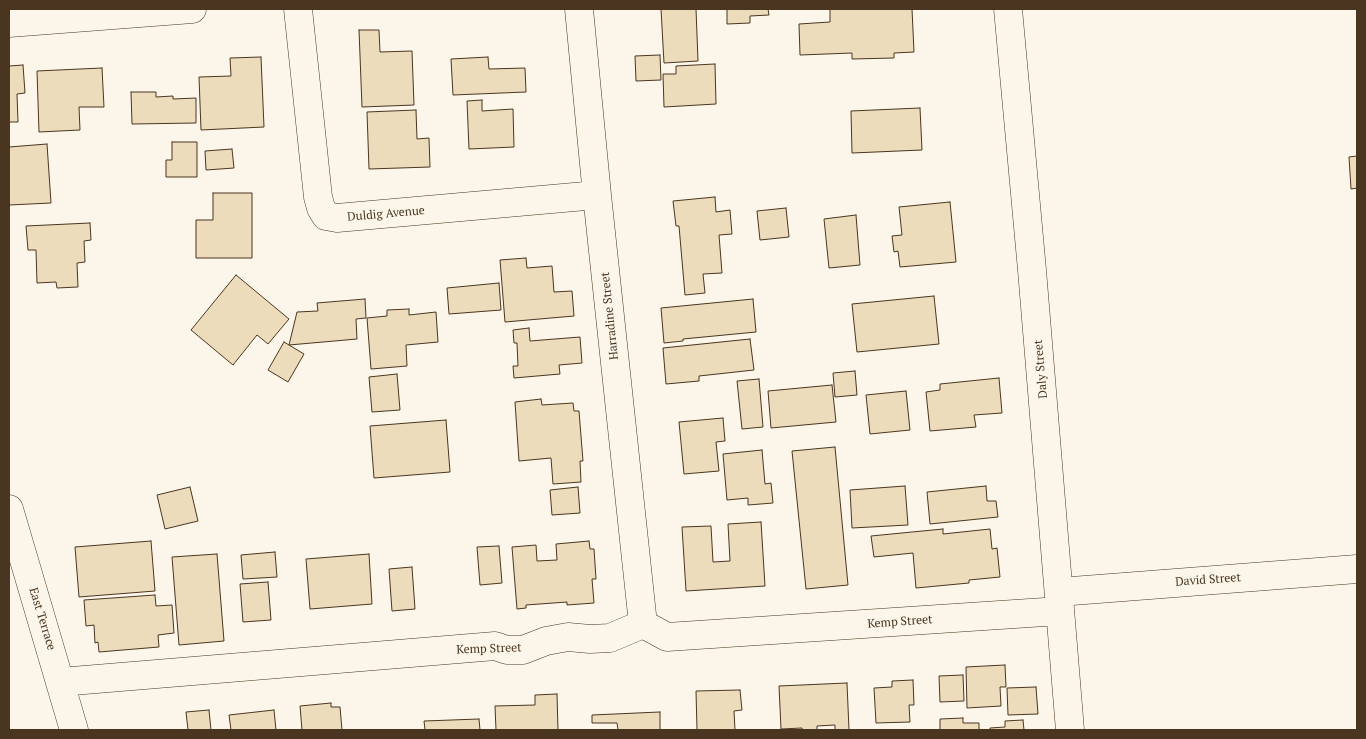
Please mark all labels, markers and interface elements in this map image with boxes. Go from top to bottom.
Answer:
street label: Duldig Avenue [347,203,425,225]
street label: Harradine Street [598,271,622,361]
street label: Daly Street [1031,339,1051,399]
street label: David Street [1175,571,1241,589]
street label: East Terrace [26,586,58,652]
street label: Kemp Street [867,613,933,631]
street label: Kemp Street [456,641,522,657]

